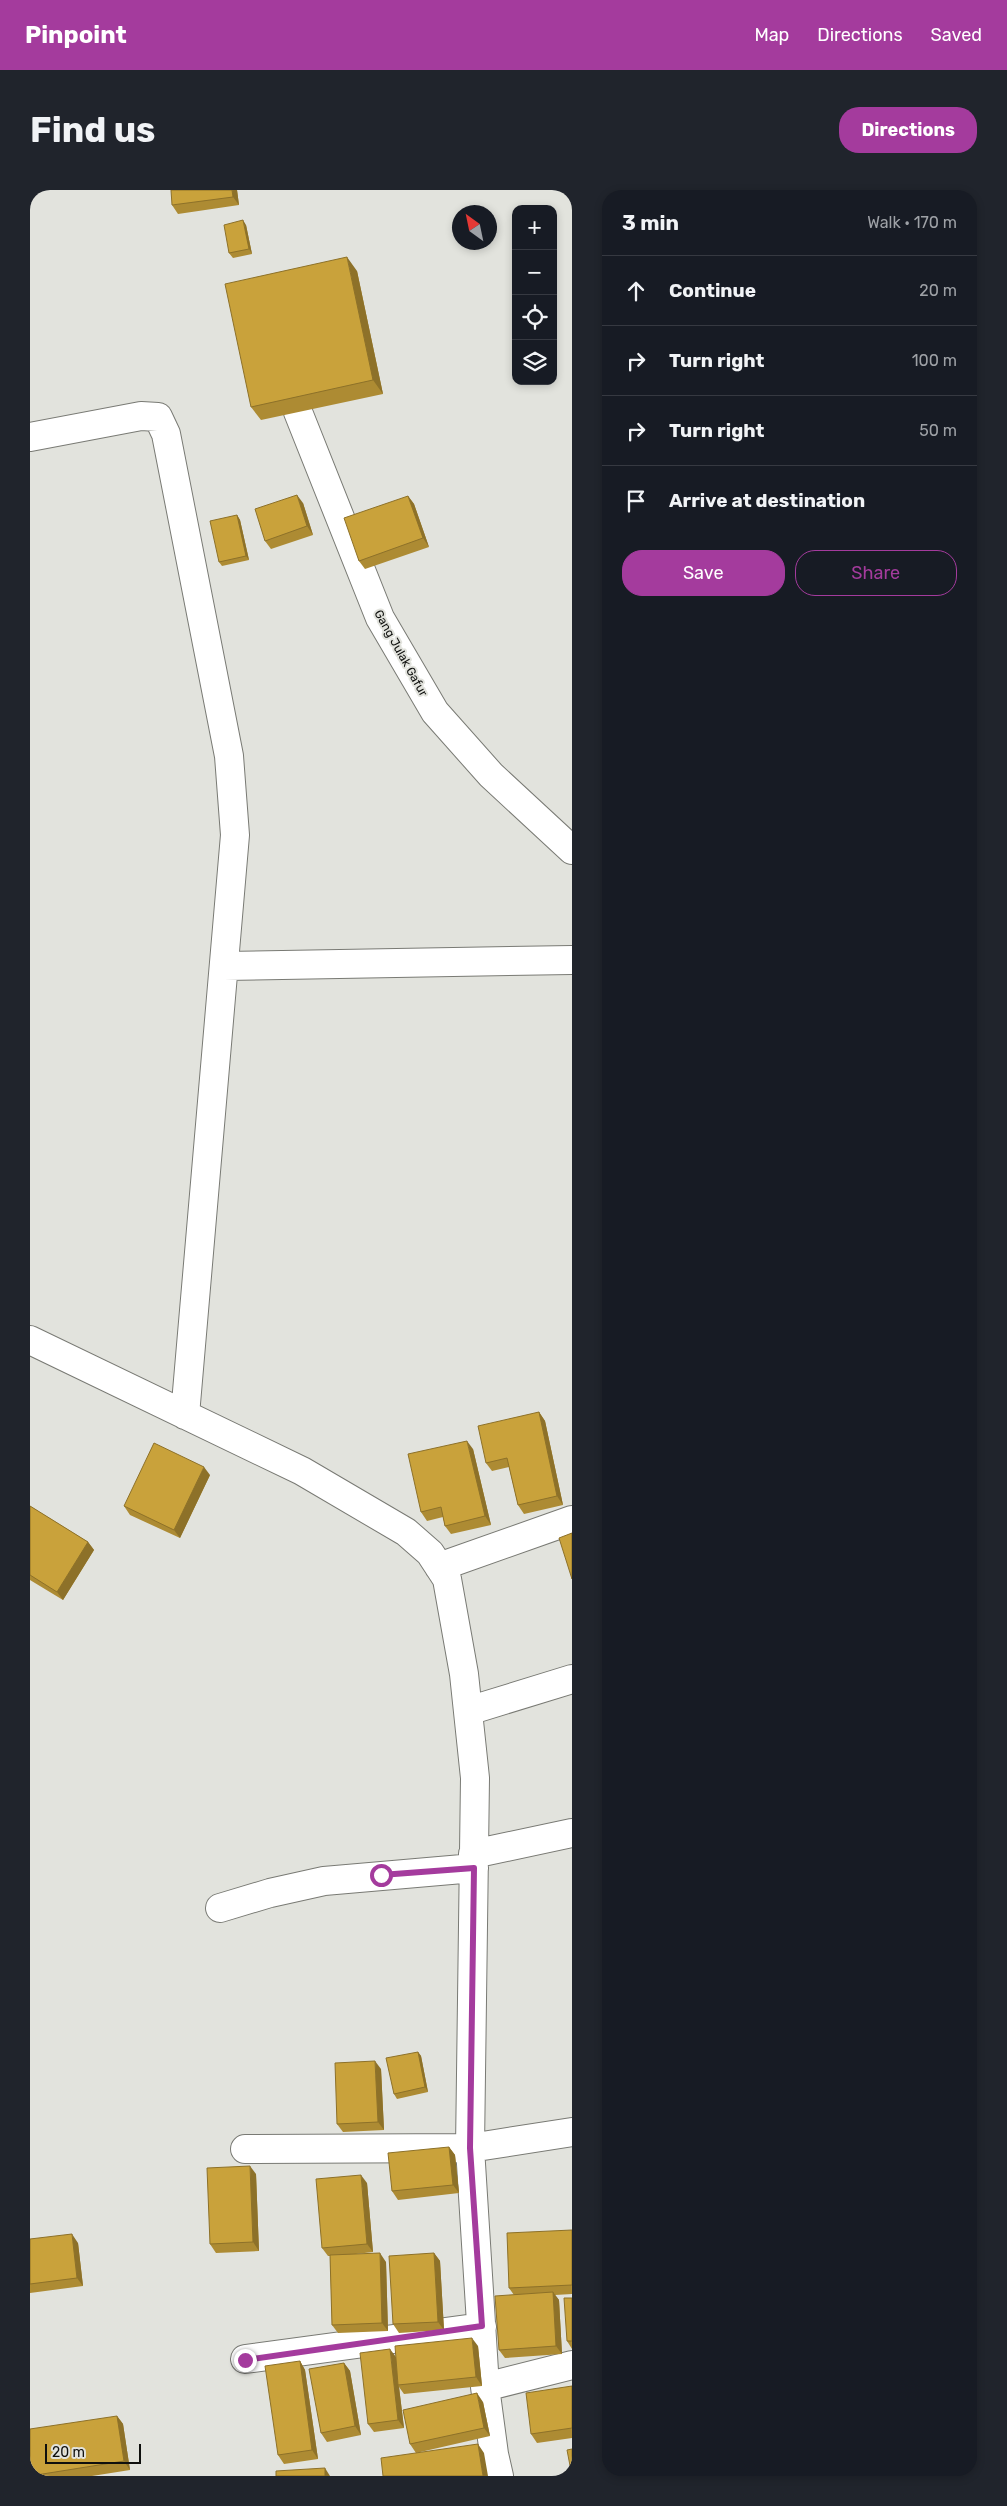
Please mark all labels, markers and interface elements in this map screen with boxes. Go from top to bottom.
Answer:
text: Pinpoint [25,21,127,49]
text: Map [754,24,789,46]
text: Directions [817,24,903,46]
text: Saved [931,24,982,46]
button: Directions [839,107,977,153]
text: Find us [30,109,155,151]
north arrow [452,205,497,250]
map controls [512,205,557,385]
button: + [512,205,557,250]
text: 3 min [622,210,679,235]
text: Walk · 170 m [867,213,957,232]
button: − [512,250,557,295]
icon: ahead [622,277,650,305]
text: Continue [669,279,756,302]
text: 20 m [919,281,957,300]
button: locate [512,295,557,340]
button: layers [512,340,557,385]
icon: right [622,347,650,375]
text: Turn right [669,349,764,372]
text: 100 m [912,351,957,370]
icon: right [622,417,650,445]
text: Turn right [669,419,764,442]
text: 50 m [919,421,957,440]
icon: arrive [622,487,650,515]
text: Arrive at destination [669,489,865,512]
button: Save [622,550,785,596]
button: Share [795,550,957,596]
street label: Gang Julak Gafur [371,607,431,699]
route start [370,1864,393,1887]
route end [234,2349,257,2372]
scale bar [45,2441,141,2464]
text: 20 m [52,2444,85,2461]

